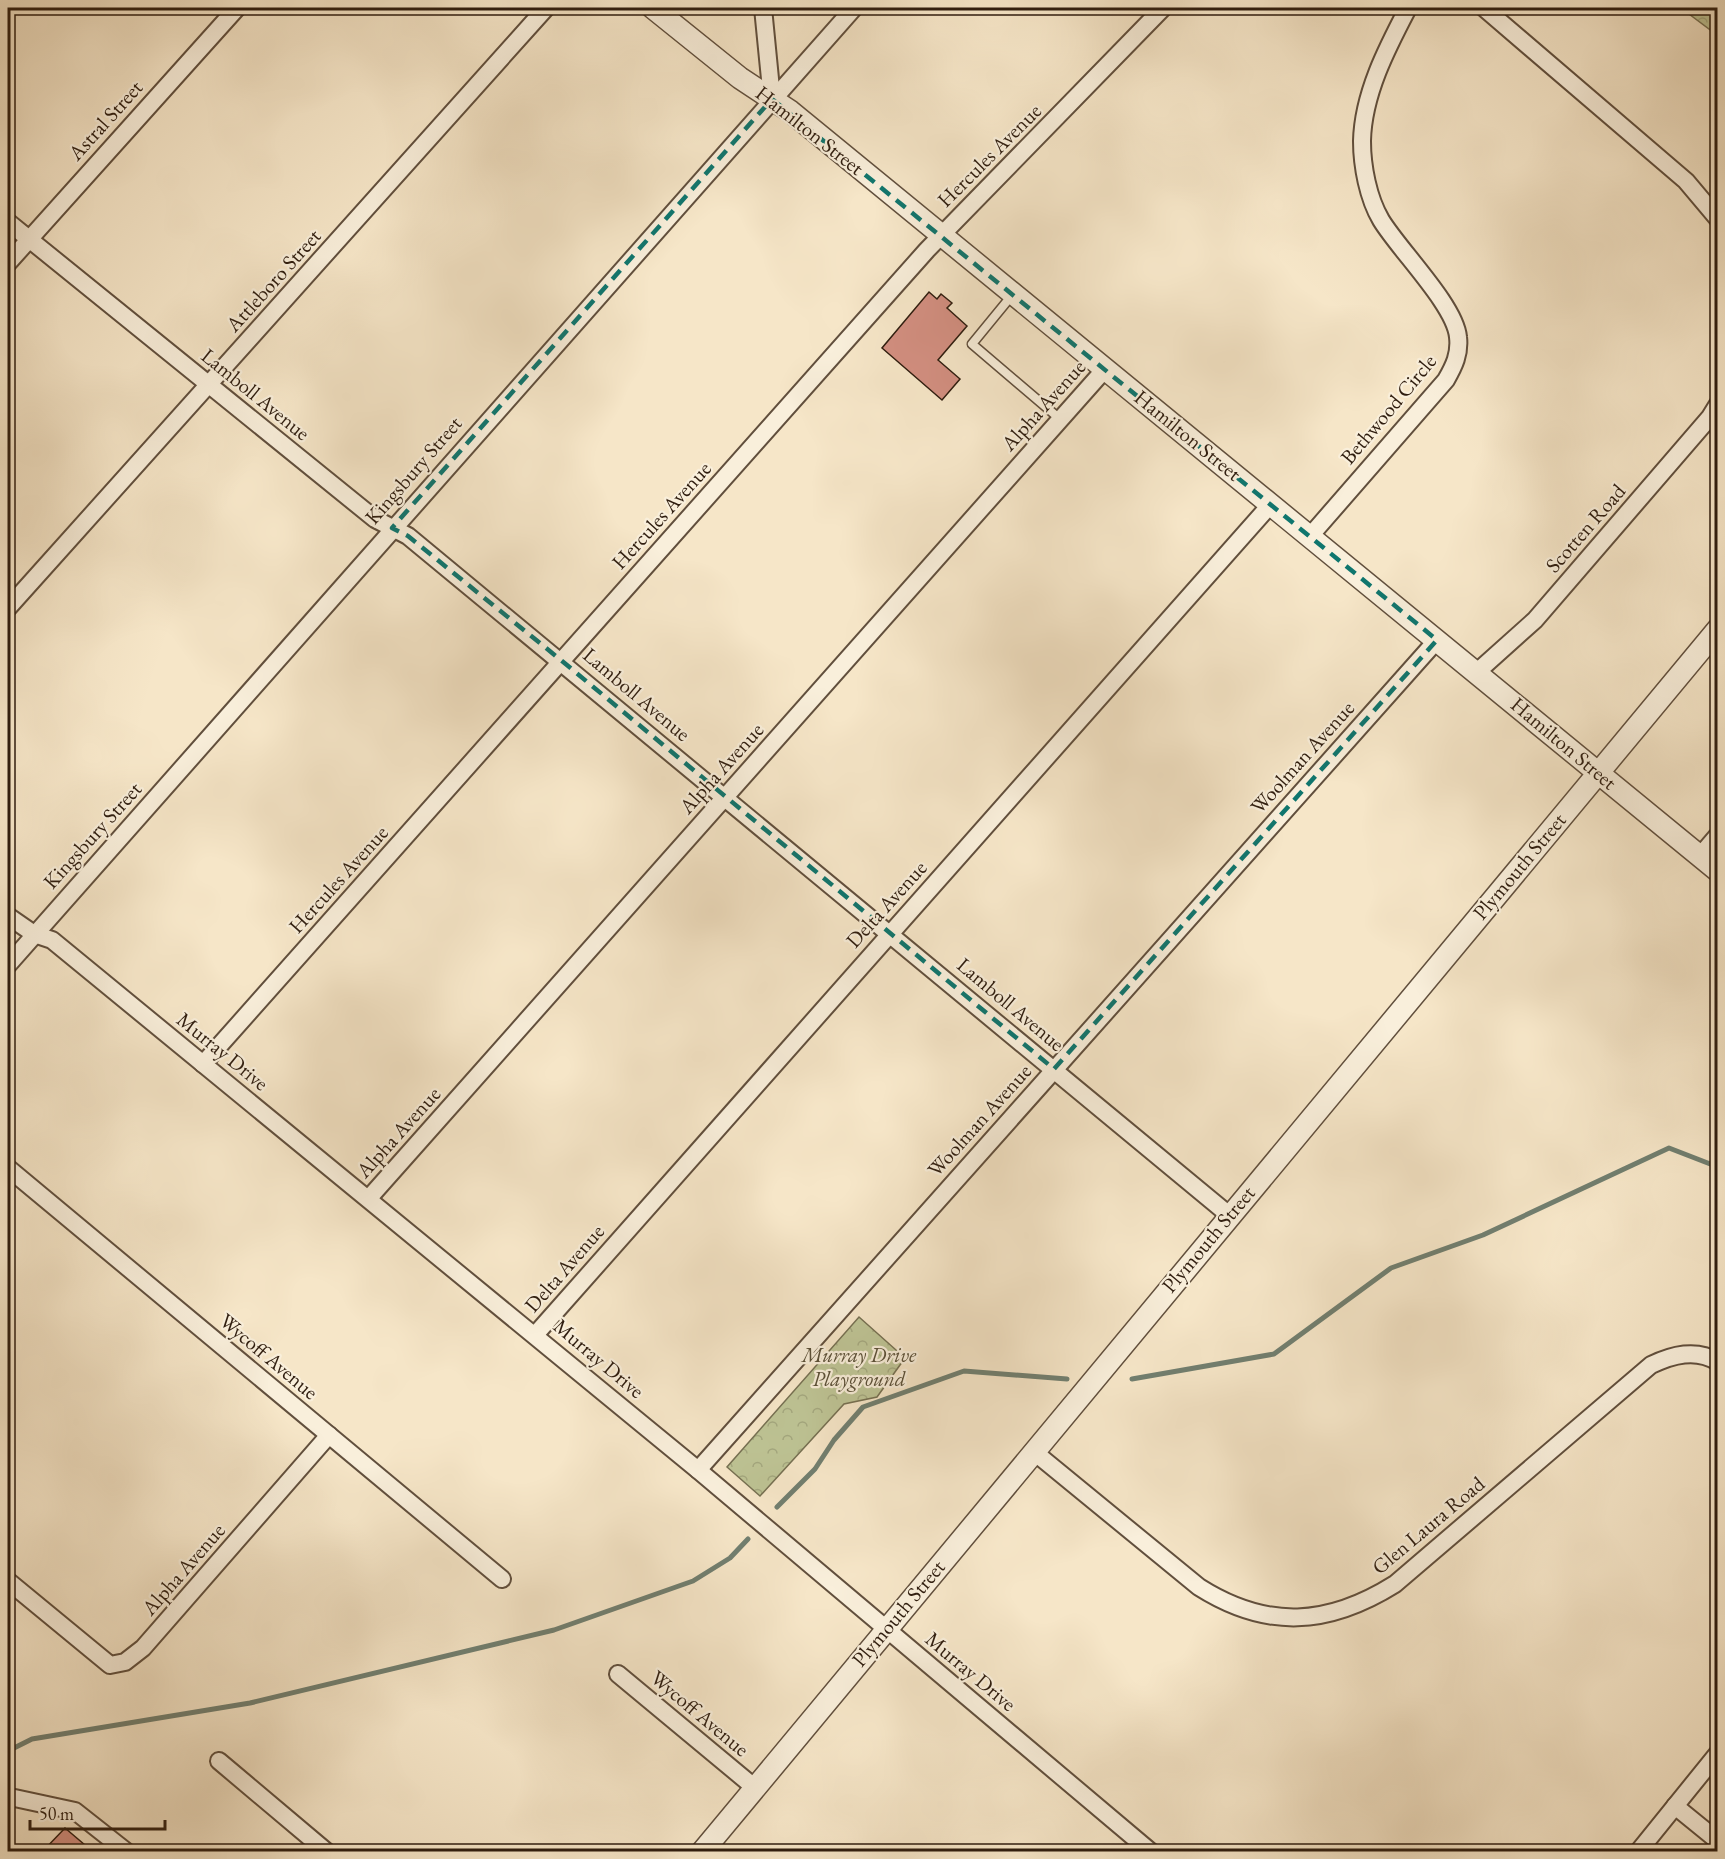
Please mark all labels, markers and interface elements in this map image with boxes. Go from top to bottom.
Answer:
street label: Astral Street [61,74,148,166]
street label: Hamilton Street [750,79,870,181]
street label: Hercules Avenue [931,97,1047,213]
street label: Attleboro Street [219,222,327,338]
street label: Lamboll Avenue [196,342,316,446]
street label: Bethwood Circle [1334,348,1442,470]
street label: Alpha Avenue [994,354,1091,457]
street label: Hamilton Street [1129,383,1247,487]
street label: Kingsbury Street [359,410,468,530]
street label: Hercules Avenue [605,455,717,575]
street label: Scotten Road [1539,478,1631,578]
street label: Lamboll Avenue [578,641,696,747]
street label: Hamilton Street [1505,691,1623,795]
street label: Woolman Avenue [1244,695,1360,819]
street label: Alpha Avenue [672,717,769,820]
street label: Kingsbury Street [37,776,147,894]
street label: Plymouth Street [1466,807,1572,925]
street label: Hercules Avenue [282,819,394,939]
street label: Delta Avenue [840,855,932,953]
street label: Lamboll Avenue [952,951,1070,1057]
street label: Murray Drive [172,1006,274,1096]
street label: Woolman Avenue [921,1058,1037,1182]
street label: Alpha Avenue [349,1081,446,1184]
street label: Plymouth Street [1155,1180,1261,1298]
street label: Delta Avenue [518,1218,610,1318]
street label: Wycoff Avenue [214,1307,324,1405]
street label: Murray Drive [548,1312,650,1404]
park label: Murray Drive Playground [800,1341,917,1392]
street label: Glen Laura Road [1366,1470,1490,1580]
street label: Alpha Avenue [135,1517,231,1622]
street label: Plymouth Street [845,1554,951,1672]
street label: Murray Drive [920,1625,1022,1717]
street label: Wycoff Avenue [645,1664,755,1762]
scale bar [30,1793,165,1831]
text: 50 m [39,1802,74,1825]

